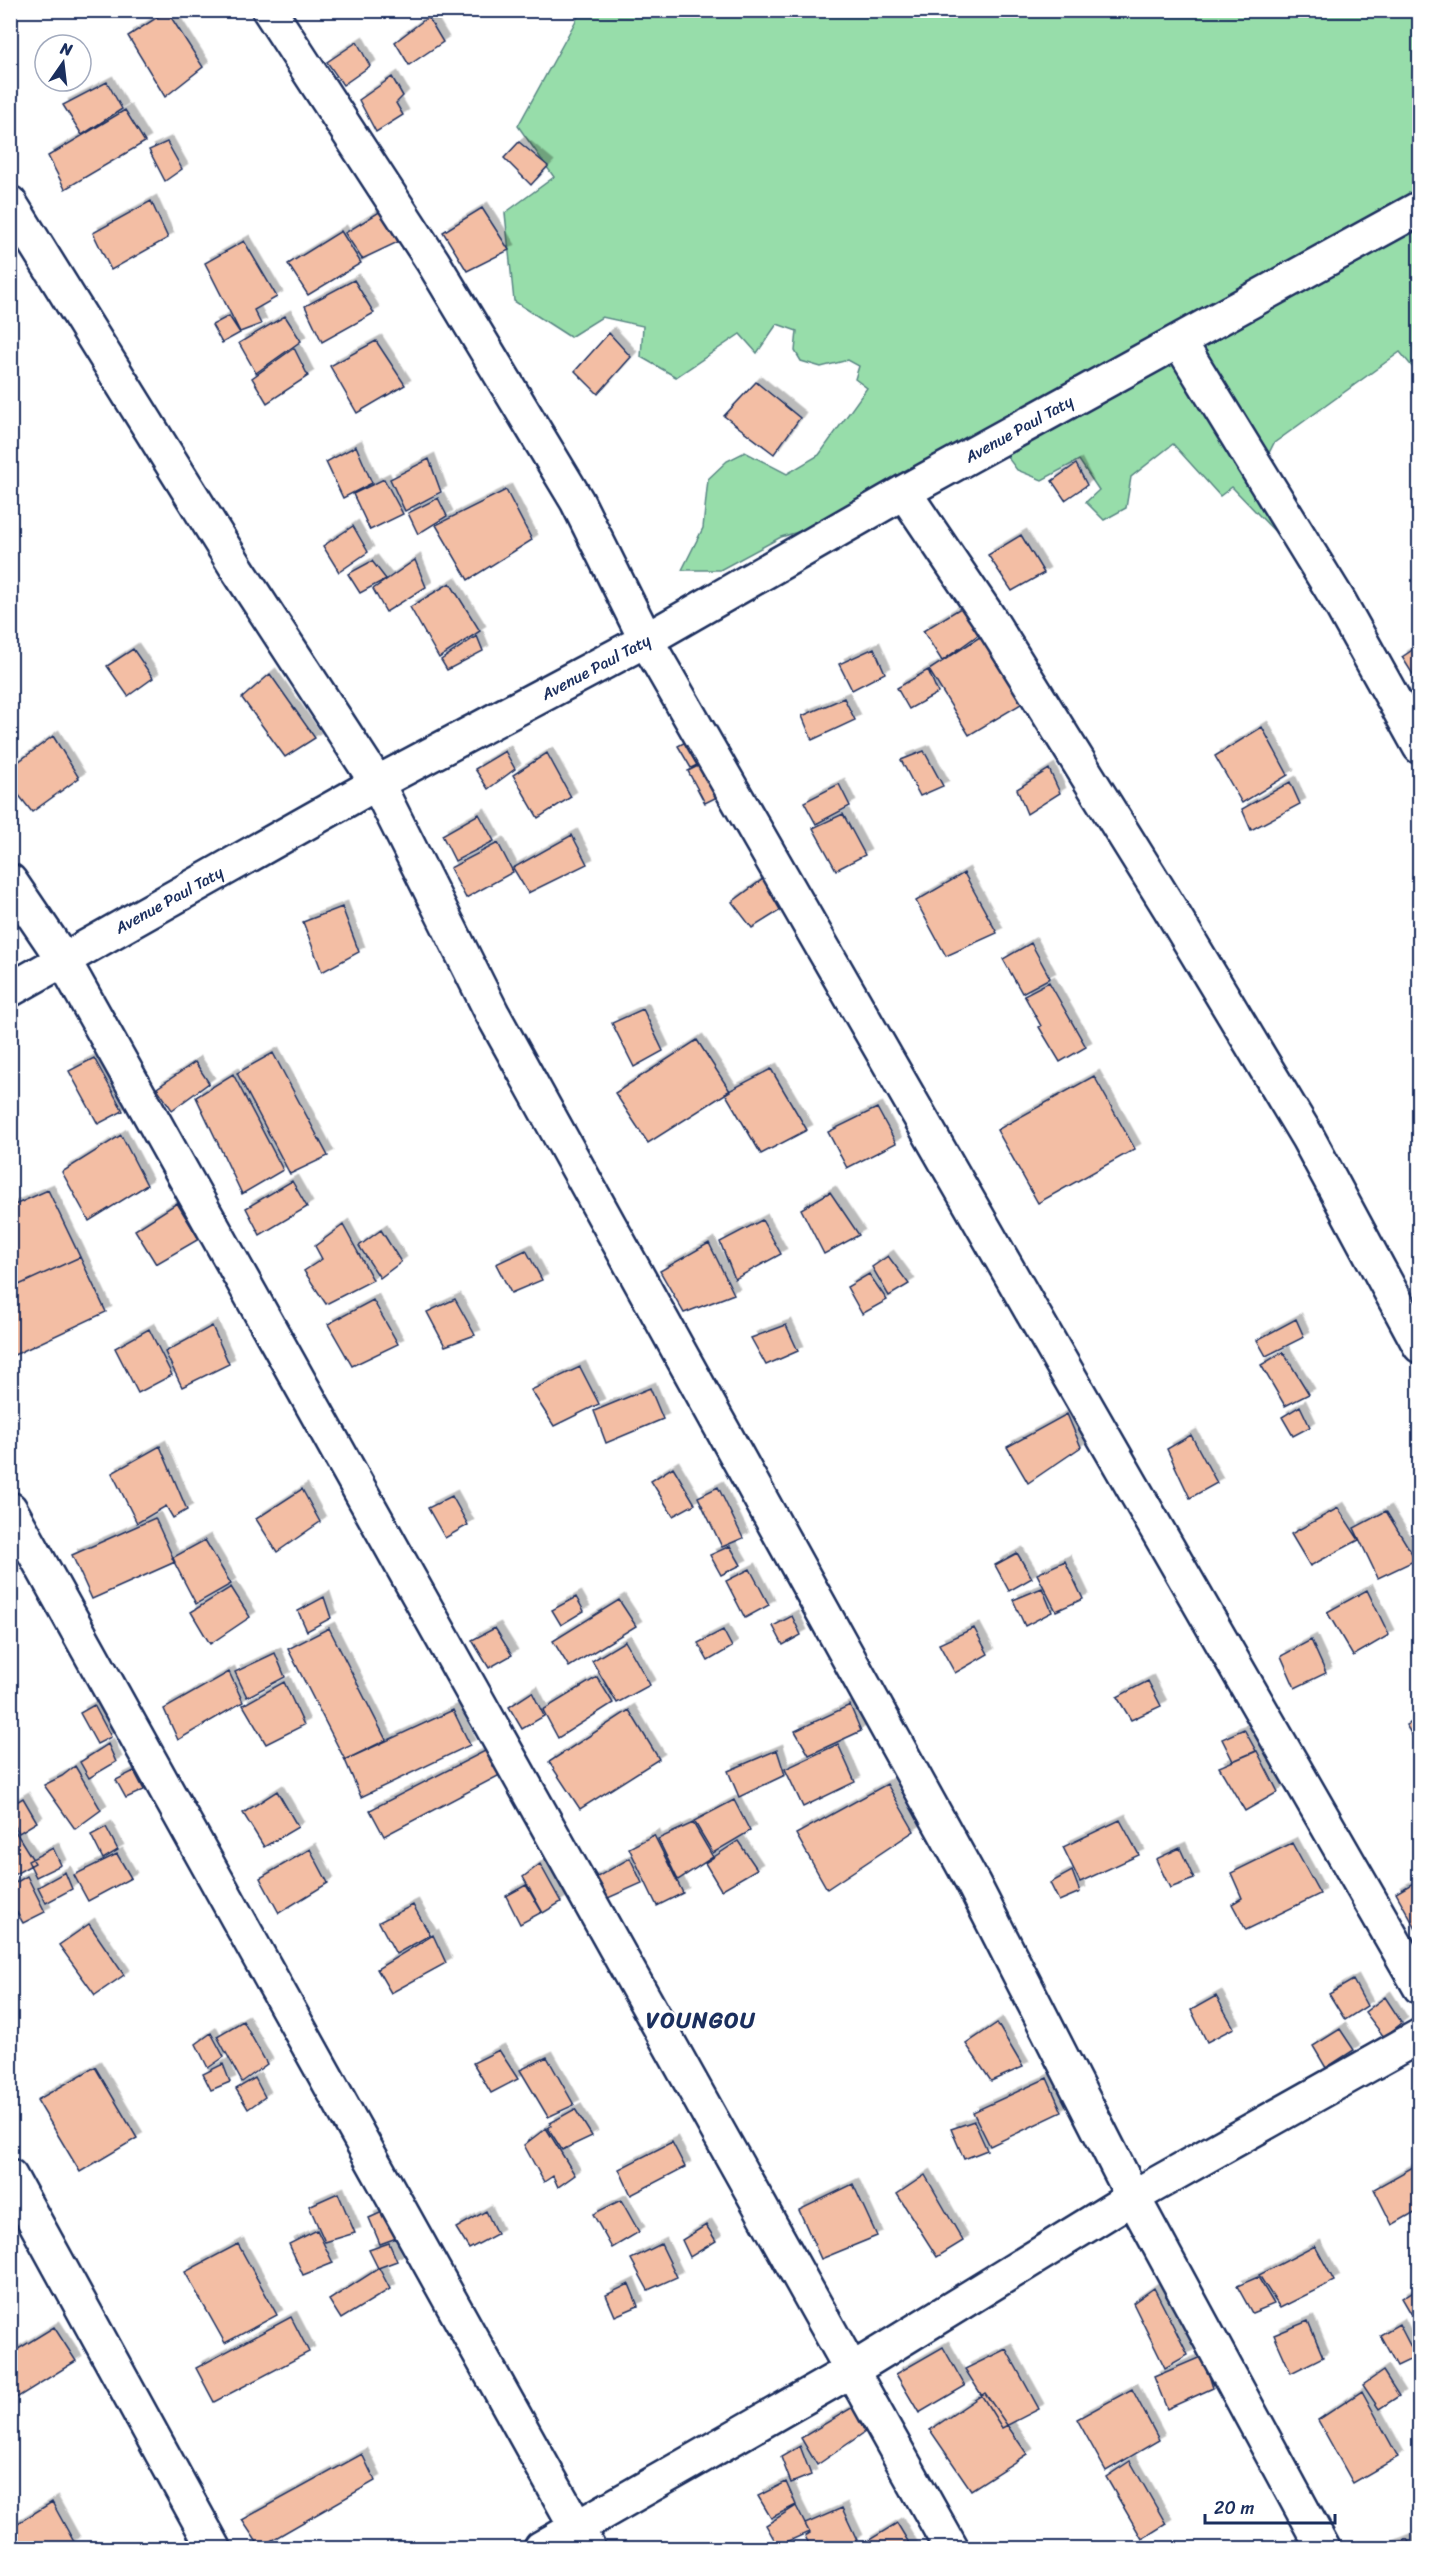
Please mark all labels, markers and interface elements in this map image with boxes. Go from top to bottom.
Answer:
north arrow [33,33,93,93]
text: N [57,33,76,65]
street label: Avenue Paul Taty [958,387,1079,471]
street label: Avenue Paul Taty [535,626,657,709]
street label: Avenue Paul Taty [108,858,229,942]
district label: VOUNGOU [646,2001,756,2040]
scale bar [1205,2487,1336,2525]
text: 20 m [1214,2492,1254,2524]

